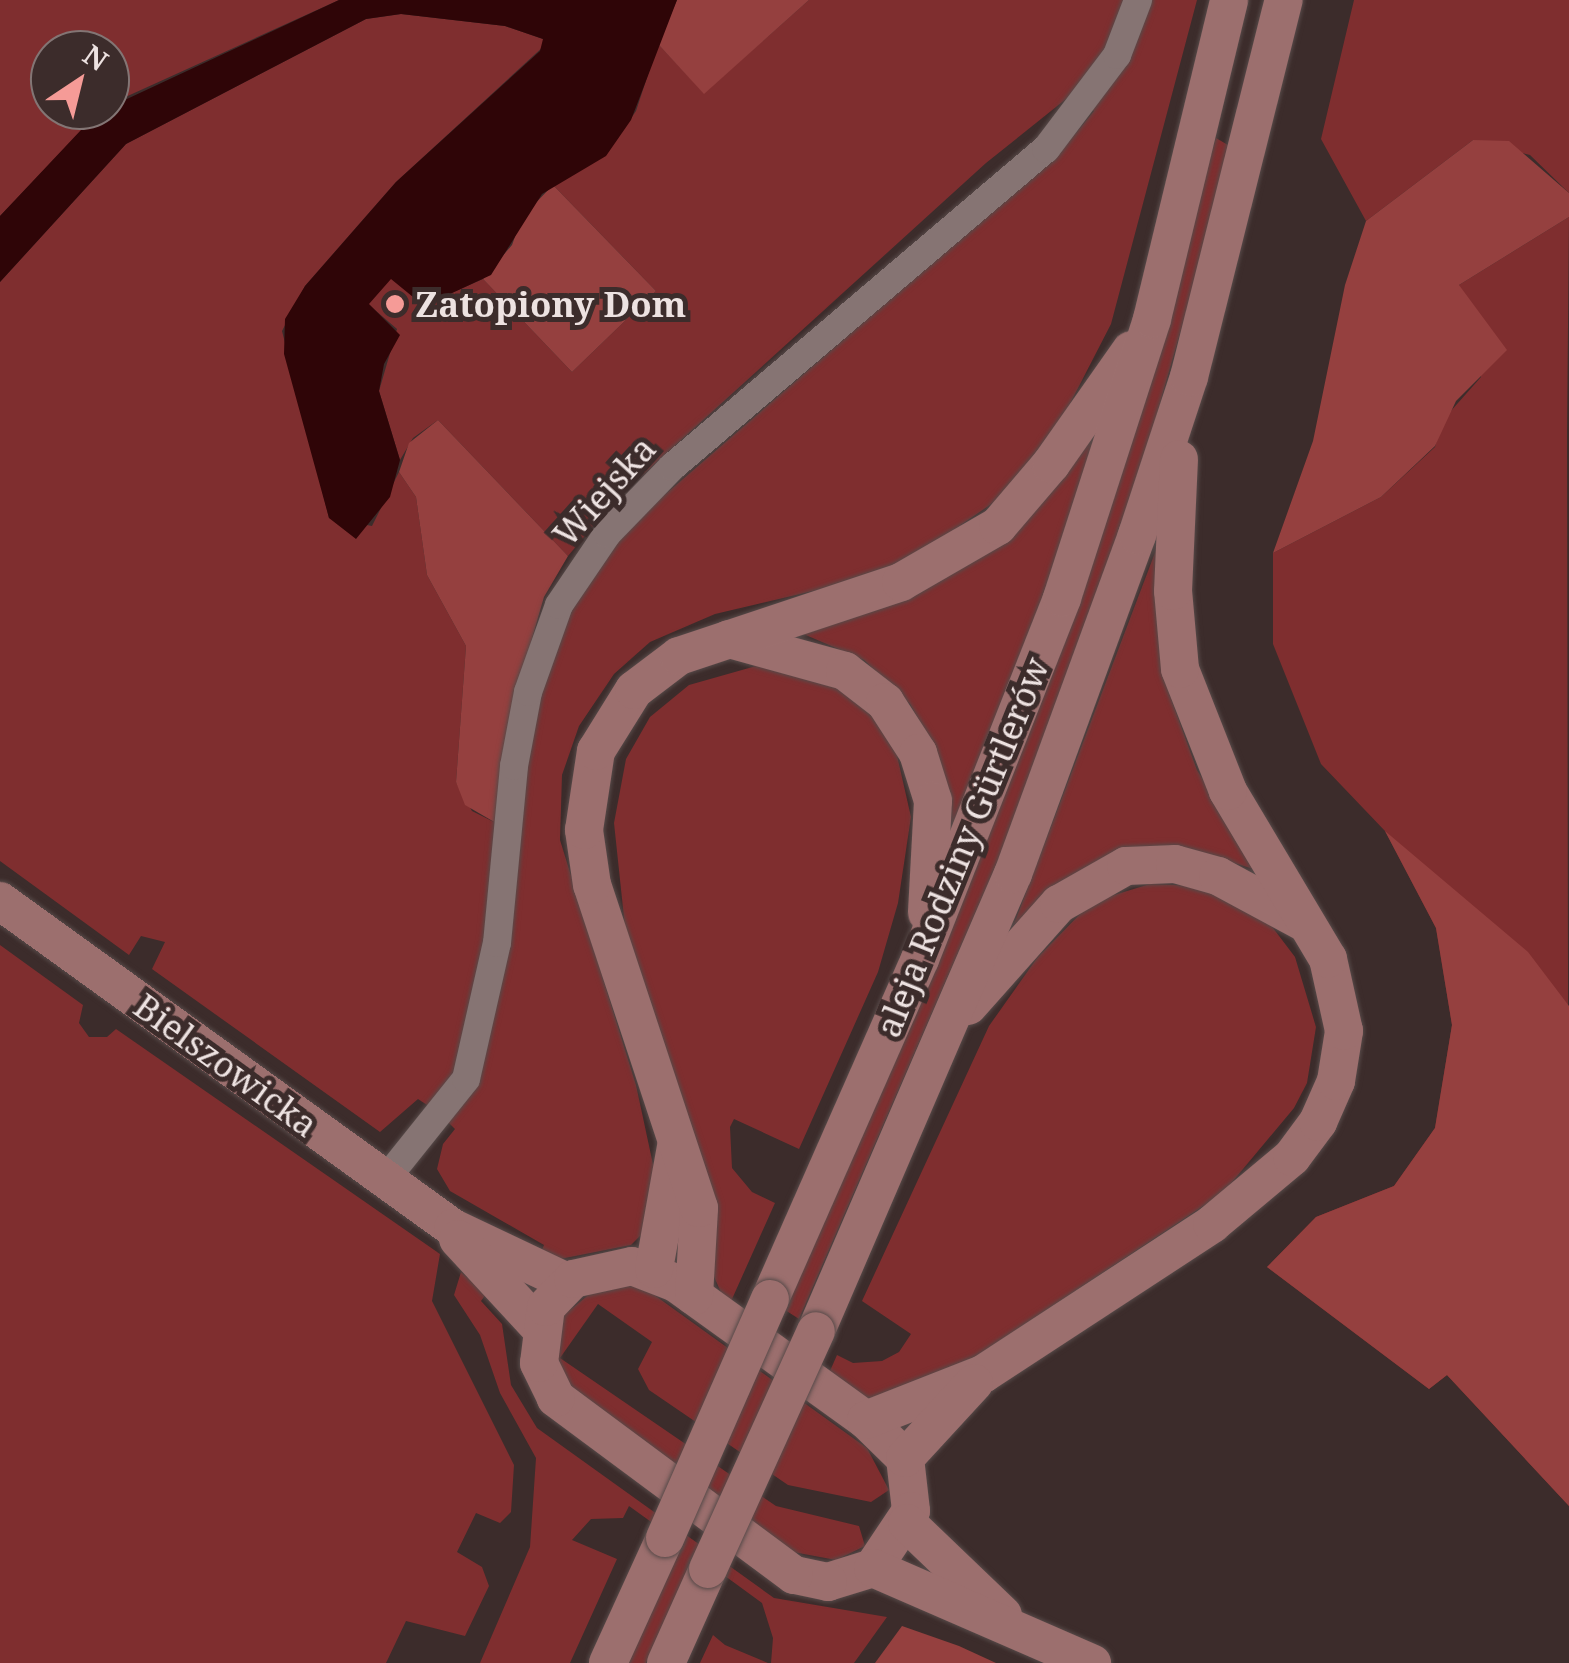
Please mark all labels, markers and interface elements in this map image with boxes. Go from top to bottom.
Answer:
north arrow [30,30,130,130]
text: N [76,35,116,79]
place label: Zatopiony Dom [415,283,686,325]
marker: Zatopiony Dom [384,293,406,315]
street label: Wiejska [544,428,664,554]
street label: aleja Rodziny Gürtlerów [867,651,1057,1043]
street label: Bielszowicka [126,984,326,1146]

